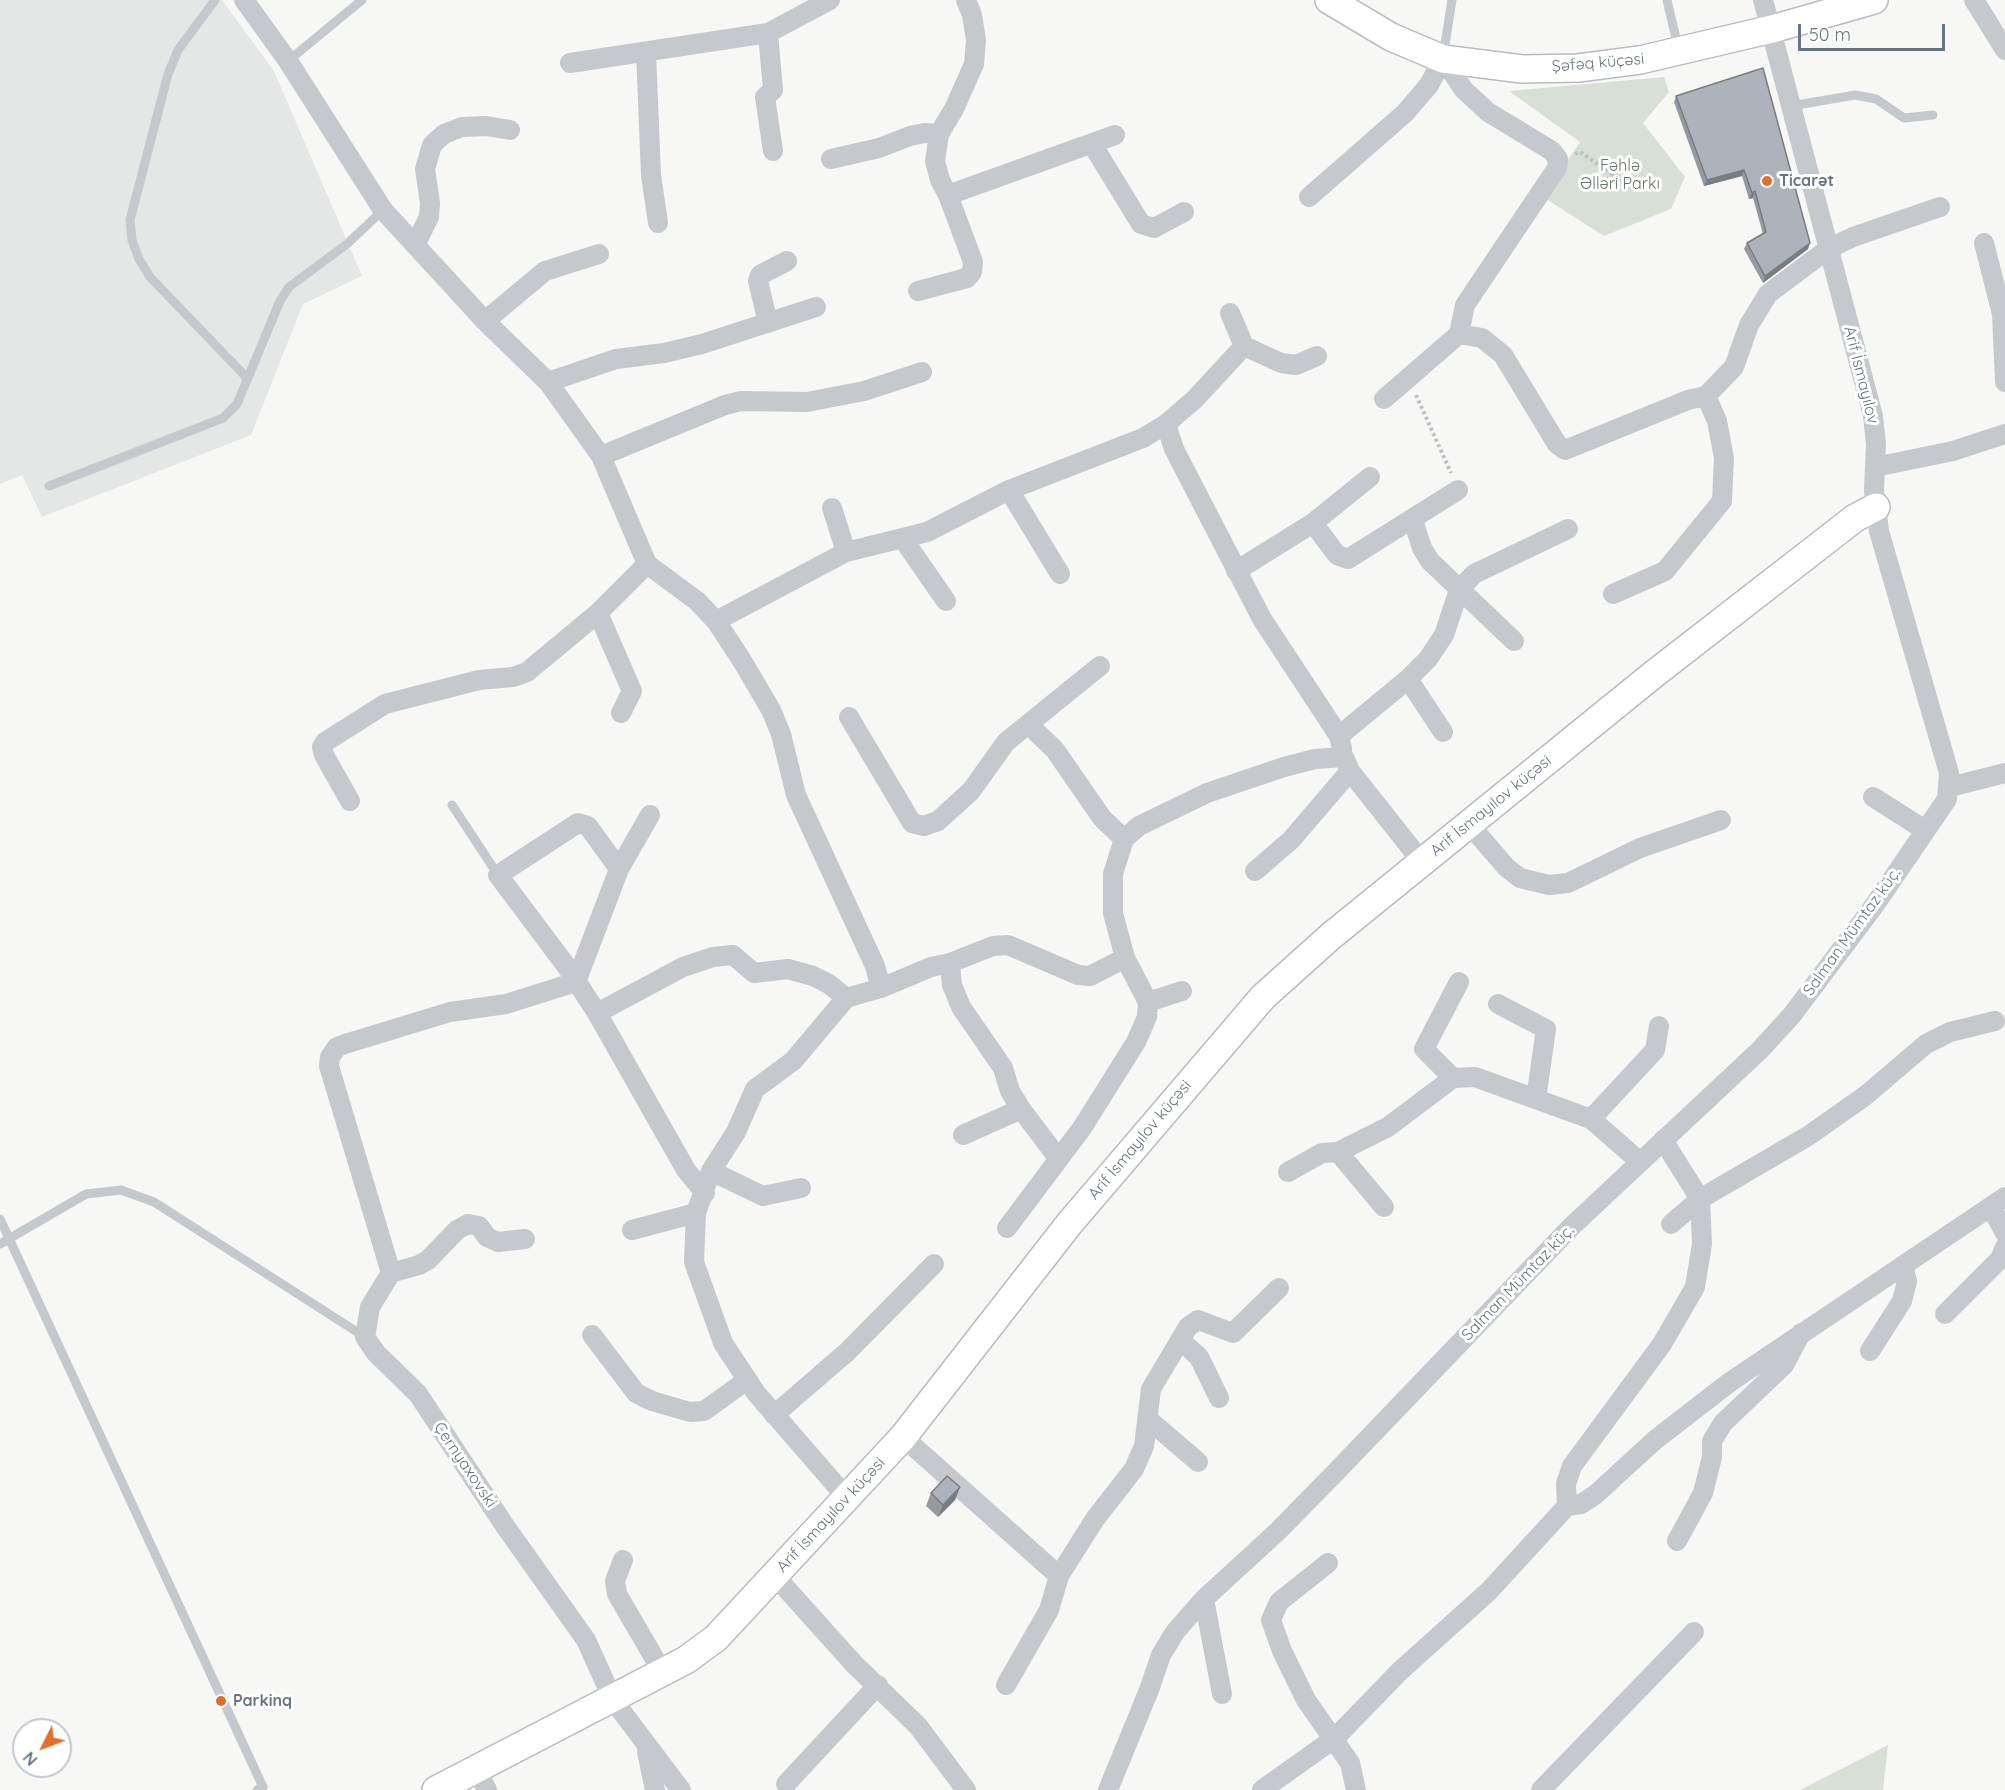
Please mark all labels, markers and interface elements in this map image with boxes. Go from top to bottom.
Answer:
scale bar [1801,12,1948,50]
text: 50 m [1809,23,1851,46]
street label: Şəfəq küçəsi [1551,49,1645,77]
park label: Fəhlə Əlləri Parkı [1580,156,1660,194]
place label: Ticarət [1779,171,1834,191]
marker: Ticarət [1760,174,1774,188]
street label: Arif İsmayılov [1840,324,1882,426]
street label: Arif İsmayılov küçəsi [1427,751,1555,861]
street label: Salman Mümtaz küç. [1799,864,1905,1000]
street label: Arif İsmayılov küçəsi [1084,1076,1196,1204]
street label: Salman Mümtaz küç. [1458,1221,1578,1345]
street label: Çernyaxovski [429,1419,501,1511]
street label: Arif İsmayılov küçəsi [773,1454,889,1576]
place label: Parkinq [233,1691,292,1711]
marker: Parkinq [214,1694,228,1708]
north arrow [12,1718,72,1778]
text: N [19,1748,41,1770]

